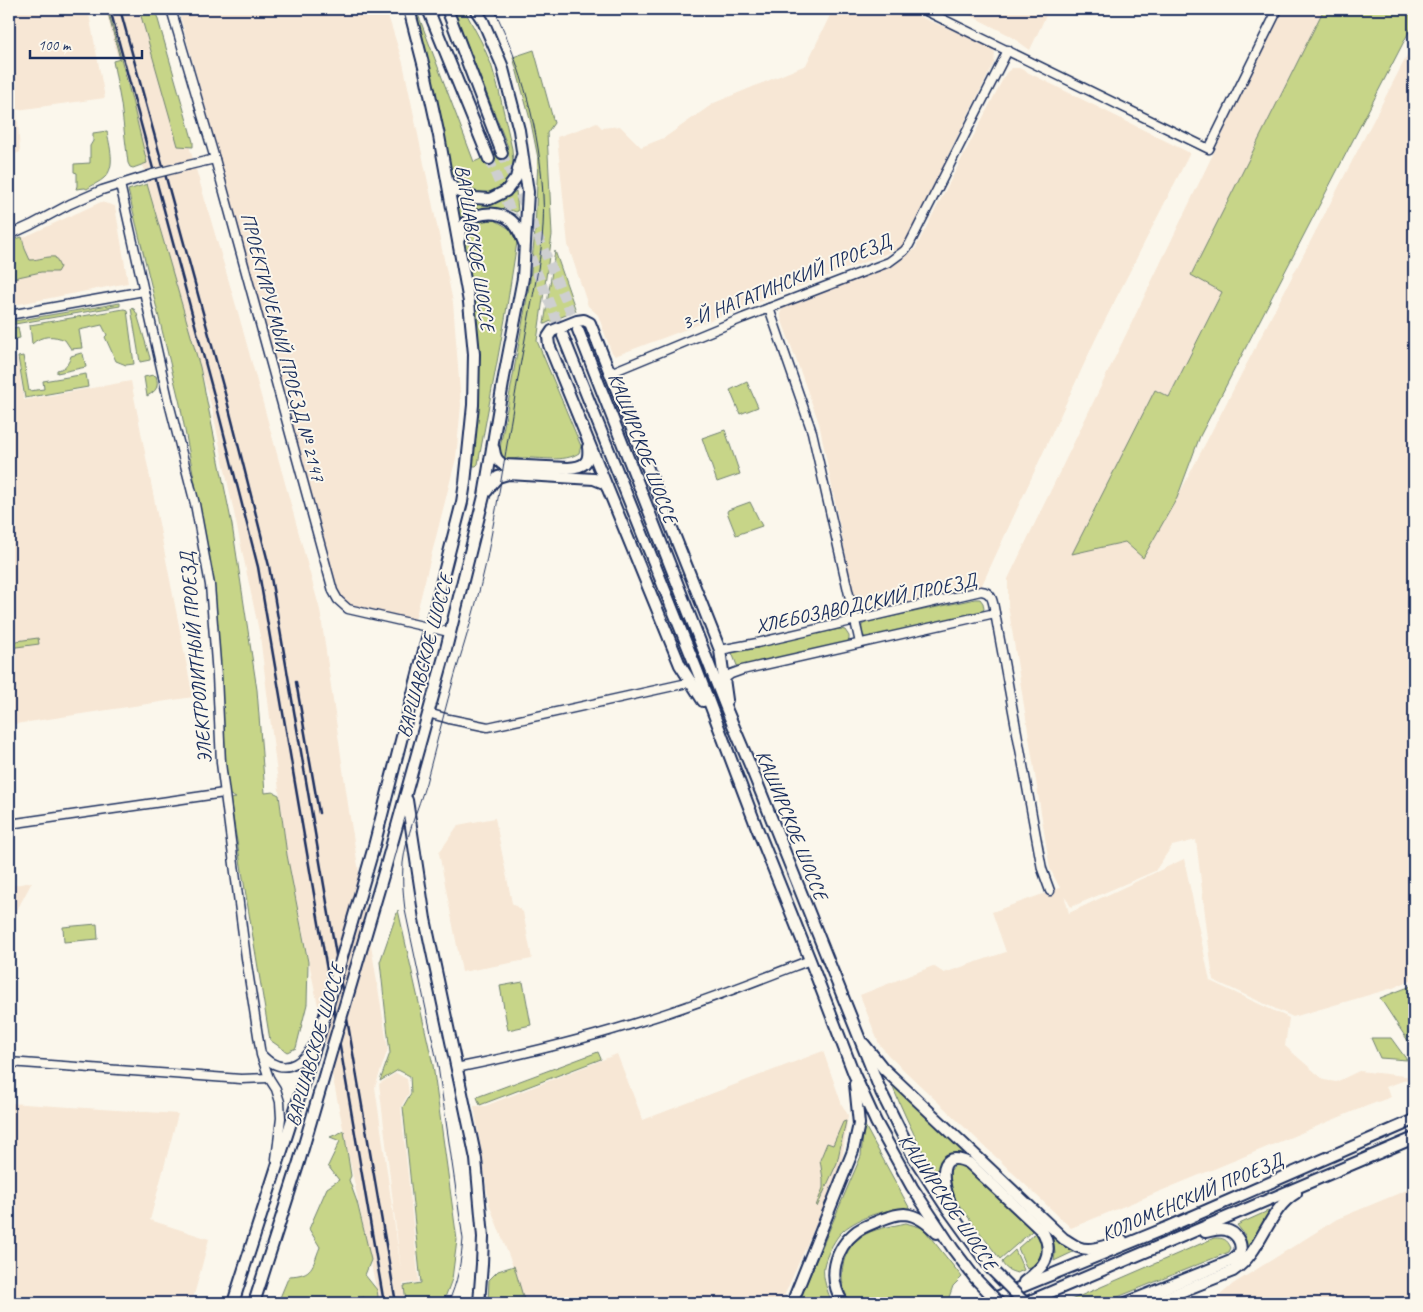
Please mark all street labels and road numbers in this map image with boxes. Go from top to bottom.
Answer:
street label: ВАРШАВСКОЕ ШОССЕ [450,163,501,336]
street label: ПРОЕКТИРУЕМЫЙ ПРОЕЗД № 2147 [235,210,331,485]
street label: 3-Й НАГАТИНСКИЙ ПРОЕЗД [678,228,896,335]
street label: КАШИРСКОЕ ШОССЕ [603,369,684,530]
street label: ЭЛЕКТРОЛИТНЫЙ ПРОЕЗД [174,550,218,765]
street label: ХЛЕБОЗАВОДСКИЙ ПРОЕЗД [753,567,980,639]
street label: ВАРШАВСКОЕ ШОССЕ [391,569,460,740]
street label: КАШИРСКОЕ ШОССЕ [751,746,835,906]
street label: ВАРШАВСКОЕ ШОССЕ [280,958,351,1129]
street label: КАШИРСКОЕ ШОССЕ [893,1129,1005,1278]
street label: КОЛОМЕНСКИЙ ПРОЕЗД [1098,1147,1288,1246]

